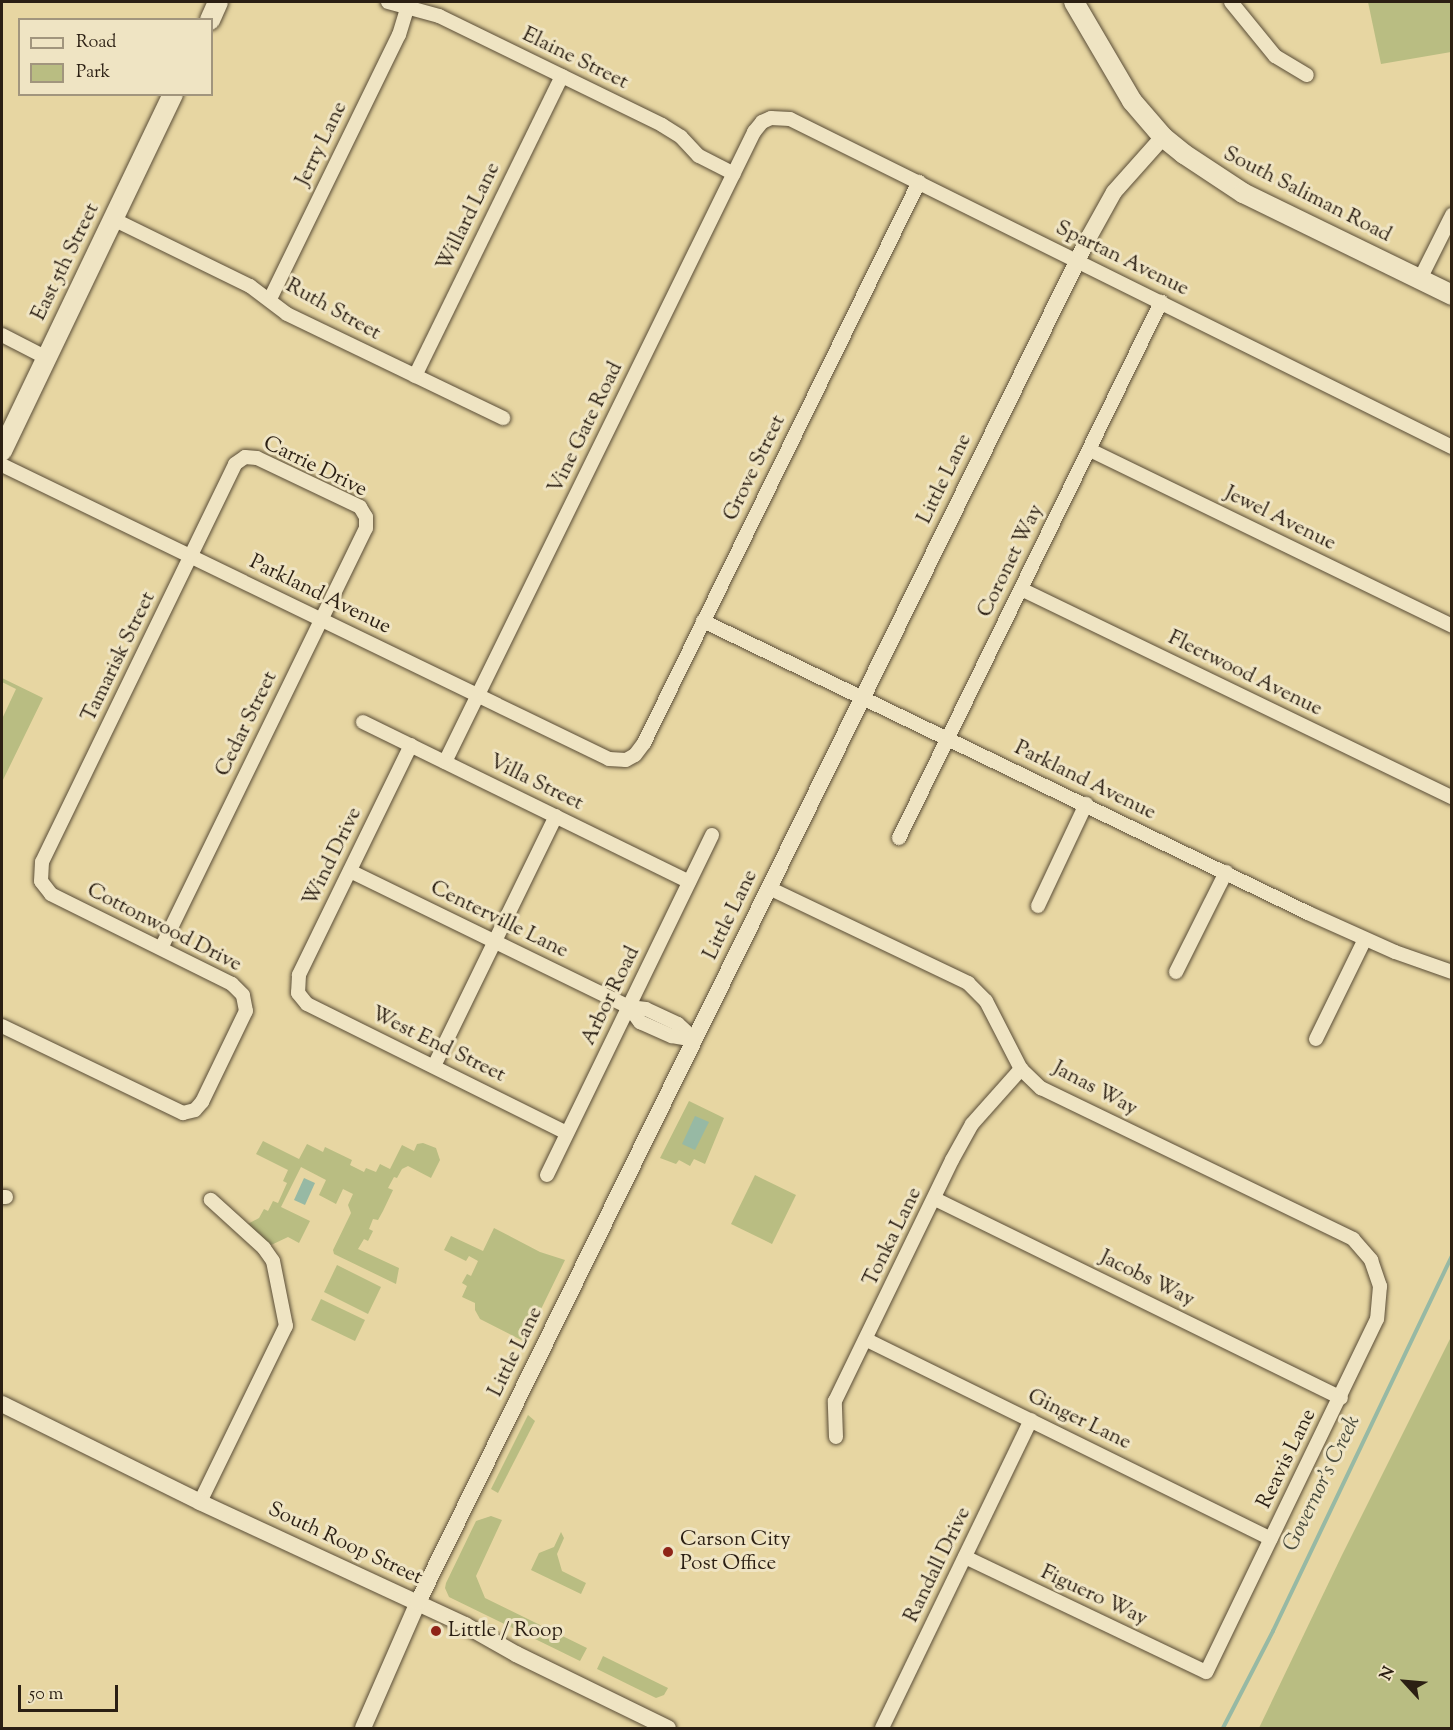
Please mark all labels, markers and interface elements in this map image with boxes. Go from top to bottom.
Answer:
legend [18,18,213,96]
street label: Elaine Street [518,22,632,96]
text: Road [76,30,116,56]
text: Park [76,60,110,86]
street label: Jerry Lane [291,98,353,190]
street label: South Saliman Road [1219,142,1395,248]
street label: Willard Lane [432,159,506,275]
street label: East 5th Street [27,199,105,325]
street label: Spartan Avenue [1051,216,1193,302]
street label: Ruth Street [281,274,385,346]
street label: Vine Gate Road [543,358,629,498]
street label: Grove Street [719,411,791,525]
street label: Little Lane [912,430,978,528]
street label: Carrie Drive [259,431,371,503]
street label: Jewel Avenue [1220,481,1340,557]
street label: Coronet Way [973,500,1049,622]
street label: Parkland Avenue [245,550,395,640]
street label: Tamarisk Street [77,588,161,726]
street label: Fleetwood Avenue [1164,626,1326,722]
street label: Cedar Street [211,667,283,781]
street label: Parkland Avenue [1010,736,1160,826]
street label: Villa Street [485,749,587,817]
street label: Wind Drive [298,803,368,911]
street label: Little Lane [698,866,764,964]
street label: Centerville Lane [426,876,572,964]
street label: Cottonwood Drive [82,878,246,978]
street label: Arbor Road [576,942,646,1050]
street label: West End Street [367,1002,509,1088]
street label: Janas Way [1048,1056,1142,1122]
street label: Tonka Lane [858,1184,928,1290]
street label: Jacobs Way [1095,1245,1199,1313]
street label: Little Lane [483,1303,549,1401]
street label: Ginger Lane [1023,1384,1135,1456]
street label: Reavis Lane [1252,1405,1322,1513]
water label: Governor's Creek [1279,1412,1367,1556]
street label: South Roop Street [264,1497,426,1591]
street label: Randall Drive [899,1503,977,1627]
place label: Carson City Post Office [680,1527,791,1577]
marker: Carson City Post Office [661,1545,675,1559]
street label: Figuero Way [1037,1560,1151,1632]
place label: Little / Roop [448,1618,563,1644]
marker: Little / Roop [429,1624,443,1638]
north arrow [1375,1652,1435,1712]
text: N [1375,1663,1402,1685]
scale bar [21,1673,122,1711]
text: 50 m [29,1682,63,1708]

